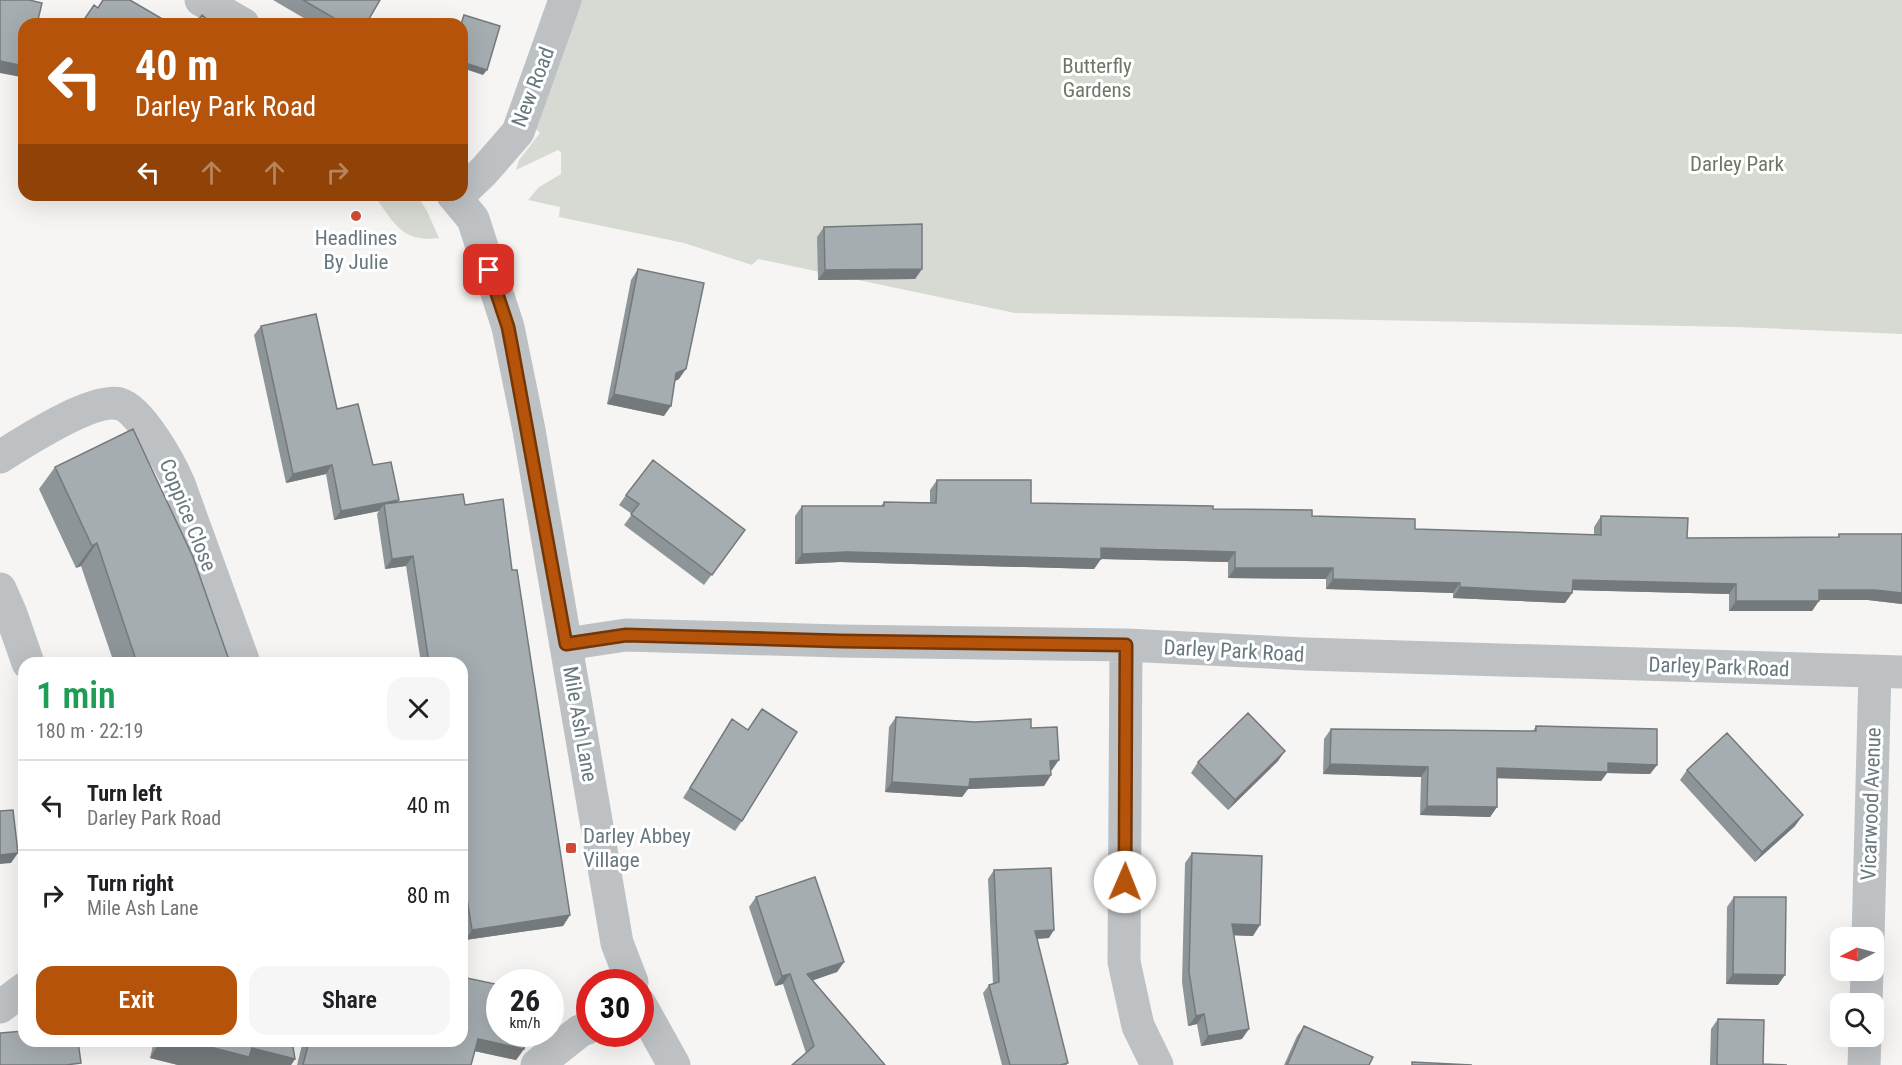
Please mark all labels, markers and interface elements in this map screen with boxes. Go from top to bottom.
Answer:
text: 40 m [135,41,218,90]
icon: left [36,42,114,120]
street label: New Road [507,44,559,130]
park label: Butterfly Gardens [1062,54,1132,102]
text: Darley Park Road [135,91,316,123]
park label: Darley Park [1690,152,1785,176]
icon: left [132,156,165,189]
icon: ahead [195,156,228,189]
icon: ahead [258,156,291,189]
icon: right [321,156,354,189]
marker: Headlines By Julie [349,209,363,223]
place label: Headlines By Julie [315,226,397,274]
pin [463,244,514,295]
icon: arrive [472,253,505,286]
street label: Coppice Close [155,455,221,575]
street label: Darley Park Road [1163,635,1305,667]
street label: Darley Park Road [1648,653,1790,681]
street label: Mile Ash Lane [558,664,602,784]
text: 1 min [36,675,116,717]
button: close [387,677,450,740]
text: 180 m · 22:19 [36,719,143,743]
street label: Vicarwood Avenue [1856,727,1886,881]
text: Turn left [87,781,162,806]
icon: left [36,789,69,822]
text: 40 m [407,793,450,818]
text: Darley Park Road [87,806,221,830]
place label: Darley Abbey Village [583,824,691,872]
marker: Darley Abbey Village [564,841,578,855]
position arrow [1093,850,1157,914]
text: Turn right [87,871,174,896]
icon: right [36,879,69,912]
text: 80 m [407,883,450,908]
text: Mile Ash Lane [87,896,198,920]
north arrow [1830,927,1884,981]
map controls [1830,927,1884,1047]
button: Exit [36,966,237,1035]
button: Share [249,966,450,1035]
speed limit sign: 30 [576,969,654,1047]
text: 26 [510,983,540,1018]
button: search [1830,993,1884,1047]
text: km/h [510,1014,540,1032]

